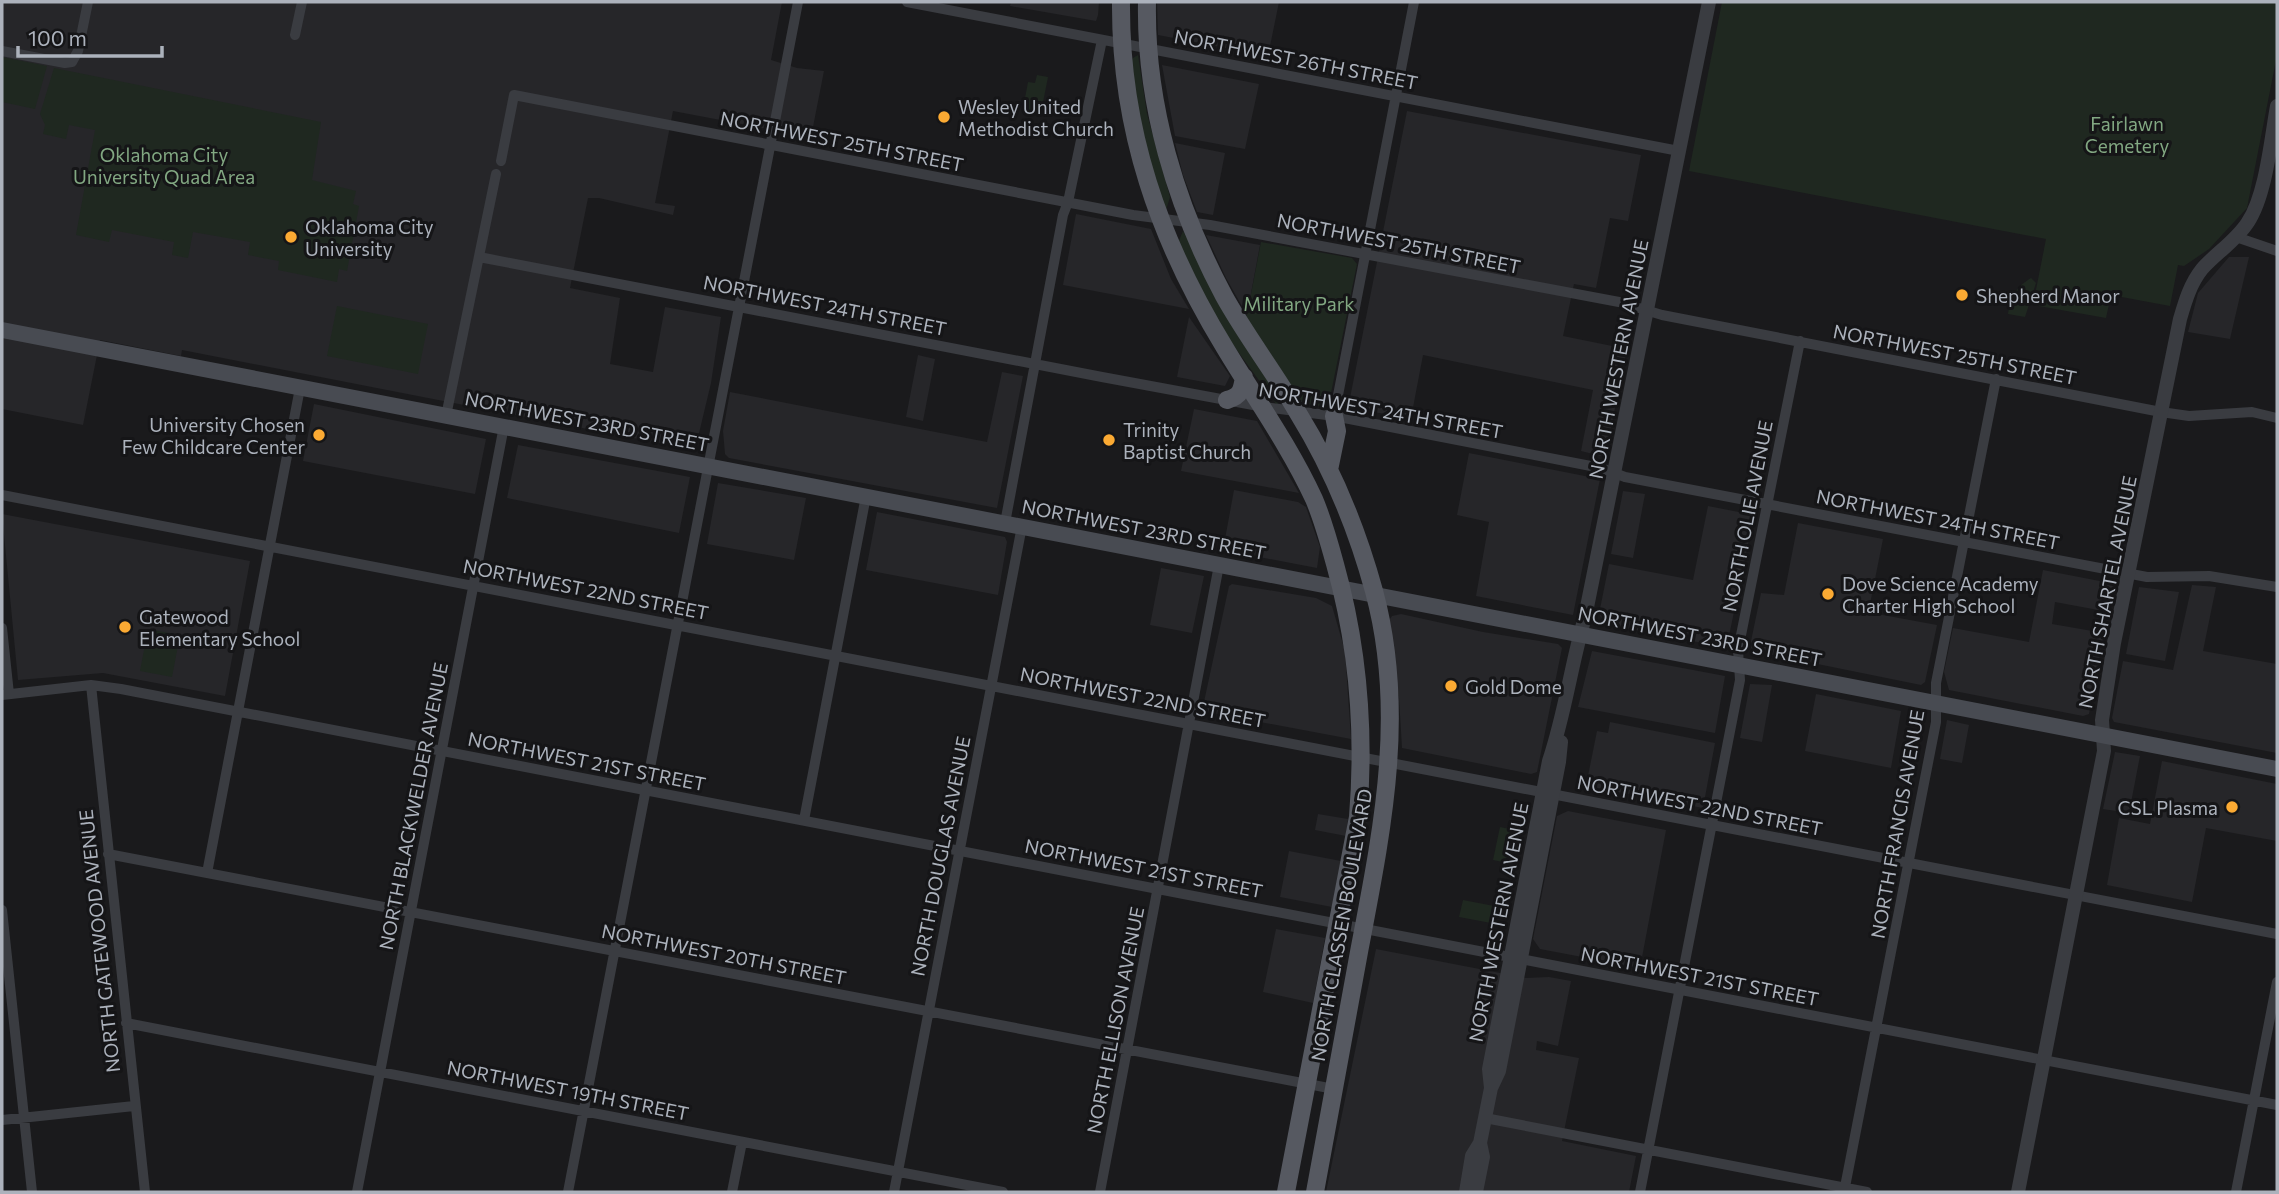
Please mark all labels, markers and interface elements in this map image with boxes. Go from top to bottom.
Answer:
scale bar [18,14,161,58]
street label: NORTHWEST 26TH STREET [1172,24,1420,94]
text: 100 m [28,25,87,50]
place label: Wesley United Methodist Church [958,95,1114,140]
street label: NORTHWEST 25TH STREET [718,106,966,176]
marker: Wesley United Methodist Church [936,109,952,125]
park label: Fairlawn Cemetery [2085,112,2169,157]
park label: Oklahoma City University Quad Area [73,143,255,188]
street label: NORTHWEST 25TH STREET [1275,208,1523,278]
place label: Oklahoma City University [305,215,434,260]
marker: Oklahoma City University [283,229,299,245]
street label: NORTH WESTERN AVENUE [1583,237,1653,481]
street label: NORTHWEST 24TH STREET [701,270,949,340]
place label: Shepherd Manor [1976,284,2120,307]
marker: Shepherd Manor [1954,287,1970,303]
park label: Military Park [1243,292,1355,315]
street label: NORTHWEST 25TH STREET [1831,319,2079,389]
street label: NORTHWEST 24TH STREET [1257,377,1505,443]
street label: NORTHWEST 23RD STREET [463,386,711,456]
place label: University Chosen Few Childcare Center [122,413,305,458]
place label: Trinity Baptist Church [1123,418,1251,463]
street label: NORTH OLIE AVENUE [1717,418,1777,614]
marker: University Chosen Few Childcare Center [311,427,327,443]
marker: Trinity Baptist Church [1101,432,1117,448]
street label: NORTH SHARTEL AVENUE [2073,474,2141,710]
street label: NORTHWEST 24TH STREET [1814,484,2062,554]
street label: NORTHWEST 23RD STREET [1020,494,1268,564]
street label: NORTHWEST 22ND STREET [461,554,711,624]
place label: Dove Science Academy Charter High School [1842,572,2039,617]
marker: Dove Science Academy Charter High School [1820,586,1836,602]
street label: NORTHWEST 23RD STREET [1576,601,1824,671]
place label: Gatewood Elementary School [139,605,300,650]
marker: Gatewood Elementary School [117,619,133,635]
street label: NORTH BLACKWELDER AVENUE [374,660,452,952]
street label: NORTHWEST 22ND STREET [1018,662,1268,732]
place label: Gold Dome [1465,675,1562,698]
marker: Gold Dome [1443,678,1459,694]
street label: NORTH FRANCIS AVENUE [1866,708,1928,940]
street label: NORTHWEST 21ST STREET [466,727,708,795]
street label: NORTH DOUGLAS AVENUE [905,734,975,978]
street label: NORTHWEST 22ND STREET [1575,770,1825,840]
street label: NORTH CLASSEN BOULEVARD [1306,787,1376,1063]
place label: CSL Plasma [2117,796,2218,819]
marker: CSL Plasma [2224,799,2240,815]
street label: NORTH WESTERN AVENUE [1463,800,1533,1044]
street label: NORTH GATEWOOD AVENUE [74,808,124,1074]
street label: NORTHWEST 21ST STREET [1023,834,1265,902]
street label: NORTH ELLISON AVENUE [1082,905,1148,1135]
street label: NORTHWEST 20TH STREET [600,919,848,989]
street label: NORTHWEST 21ST STREET [1579,942,1821,1010]
street label: NORTHWEST 19TH STREET [445,1055,691,1125]

